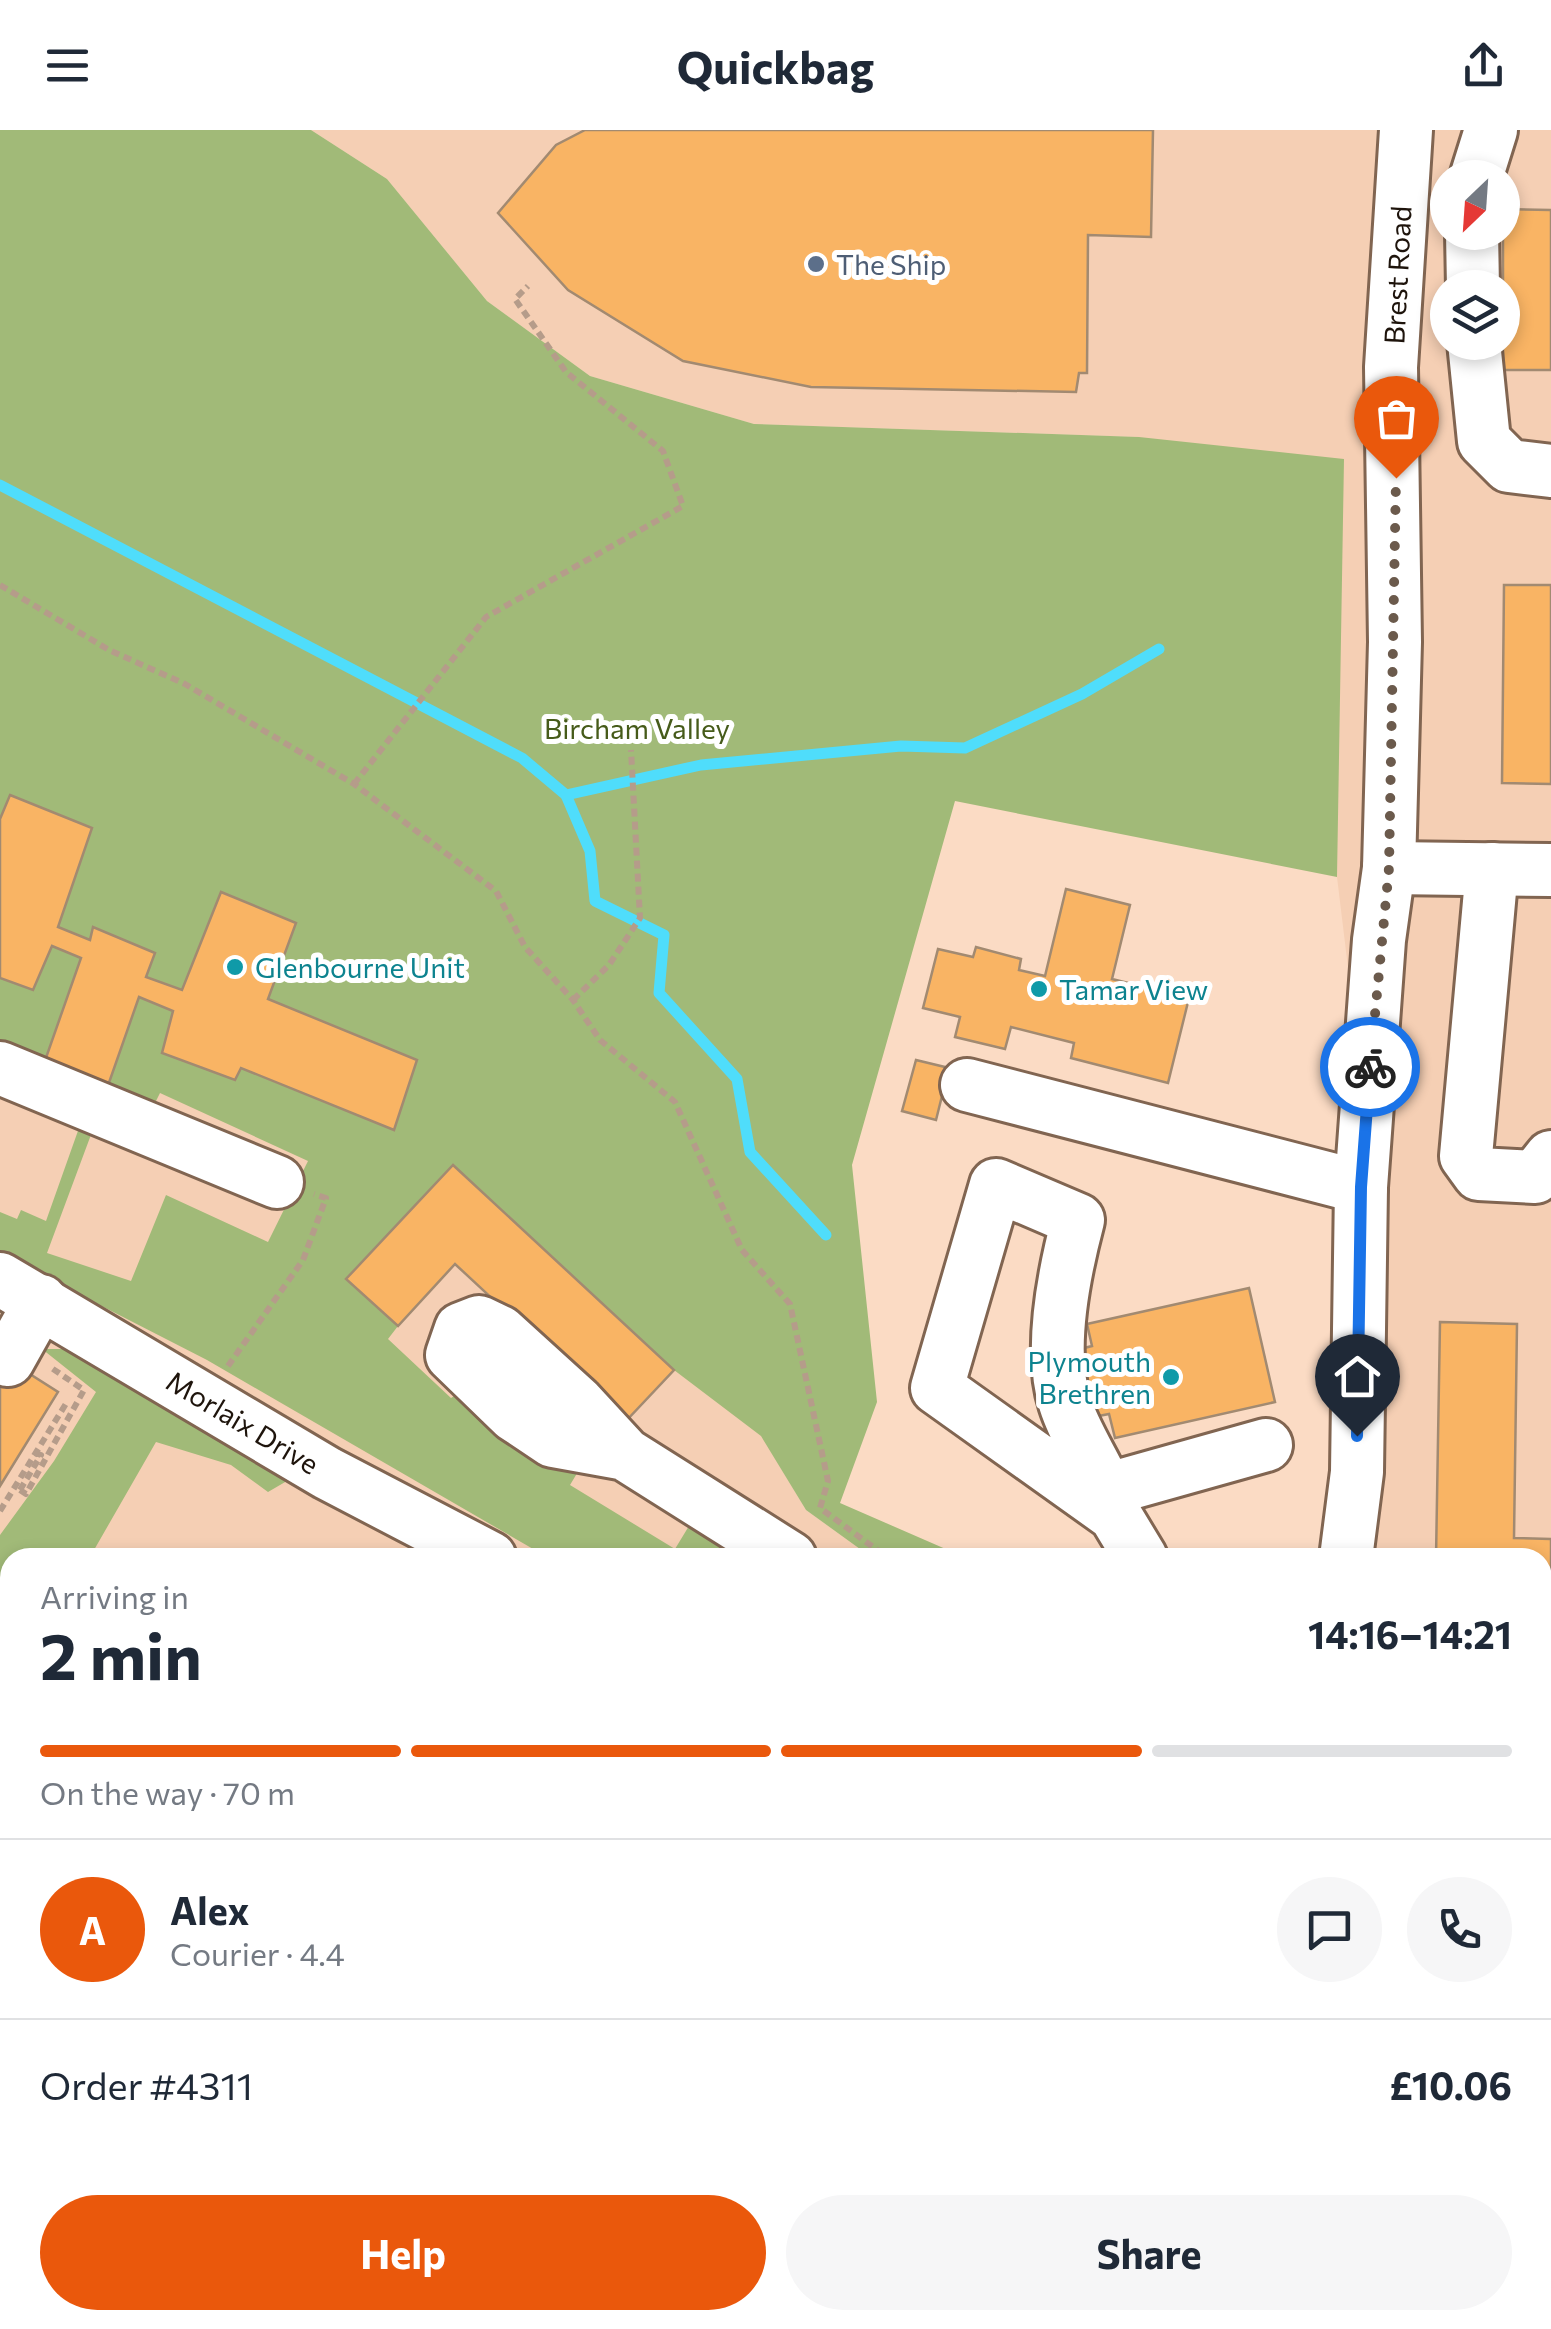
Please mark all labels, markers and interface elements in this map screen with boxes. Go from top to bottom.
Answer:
icon: menu [40,38,95,93]
text: Quickbag [677,38,874,93]
icon: share [1456,38,1511,93]
north arrow [1430,160,1520,250]
map controls [1430,160,1520,360]
street label: Brest Road [1376,205,1418,345]
place label: The Ship [836,247,946,281]
marker: The Ship [805,253,827,275]
button: layers [1430,270,1520,360]
pin [1354,376,1439,479]
icon: bag [1369,391,1424,446]
park label: Bircham Valley [544,711,730,745]
place label: Glenbourne Unit [255,950,465,984]
marker: Glenbourne Unit [224,956,246,978]
place label: Tamar View [1059,972,1208,1006]
marker: Tamar View [1028,978,1050,1000]
courier [1320,1017,1420,1117]
icon: bike [1343,1040,1398,1095]
pin [1315,1334,1400,1437]
place label: Plymouth Brethren [1028,1344,1151,1410]
icon: home [1330,1349,1385,1404]
street label: Morlaix Drive [161,1363,325,1481]
marker: Plymouth Brethren [1160,1366,1182,1388]
text: Arriving in [40,1576,189,1616]
text: 14:16–14:21 [1308,1610,1512,1657]
text: 2 min [40,1614,202,1693]
text: On the way · 70 m [40,1772,295,1812]
button: chat [1277,1877,1382,1982]
button: phone [1407,1877,1512,1982]
text: Alex [170,1886,249,1933]
text: A [79,1906,106,1953]
text: Courier · 4.4 [170,1933,345,1973]
text: Order #4311 [40,2061,253,2108]
text: £10.06 [1390,2061,1512,2108]
button: Help [40,2195,766,2310]
button: Share [786,2195,1512,2310]

